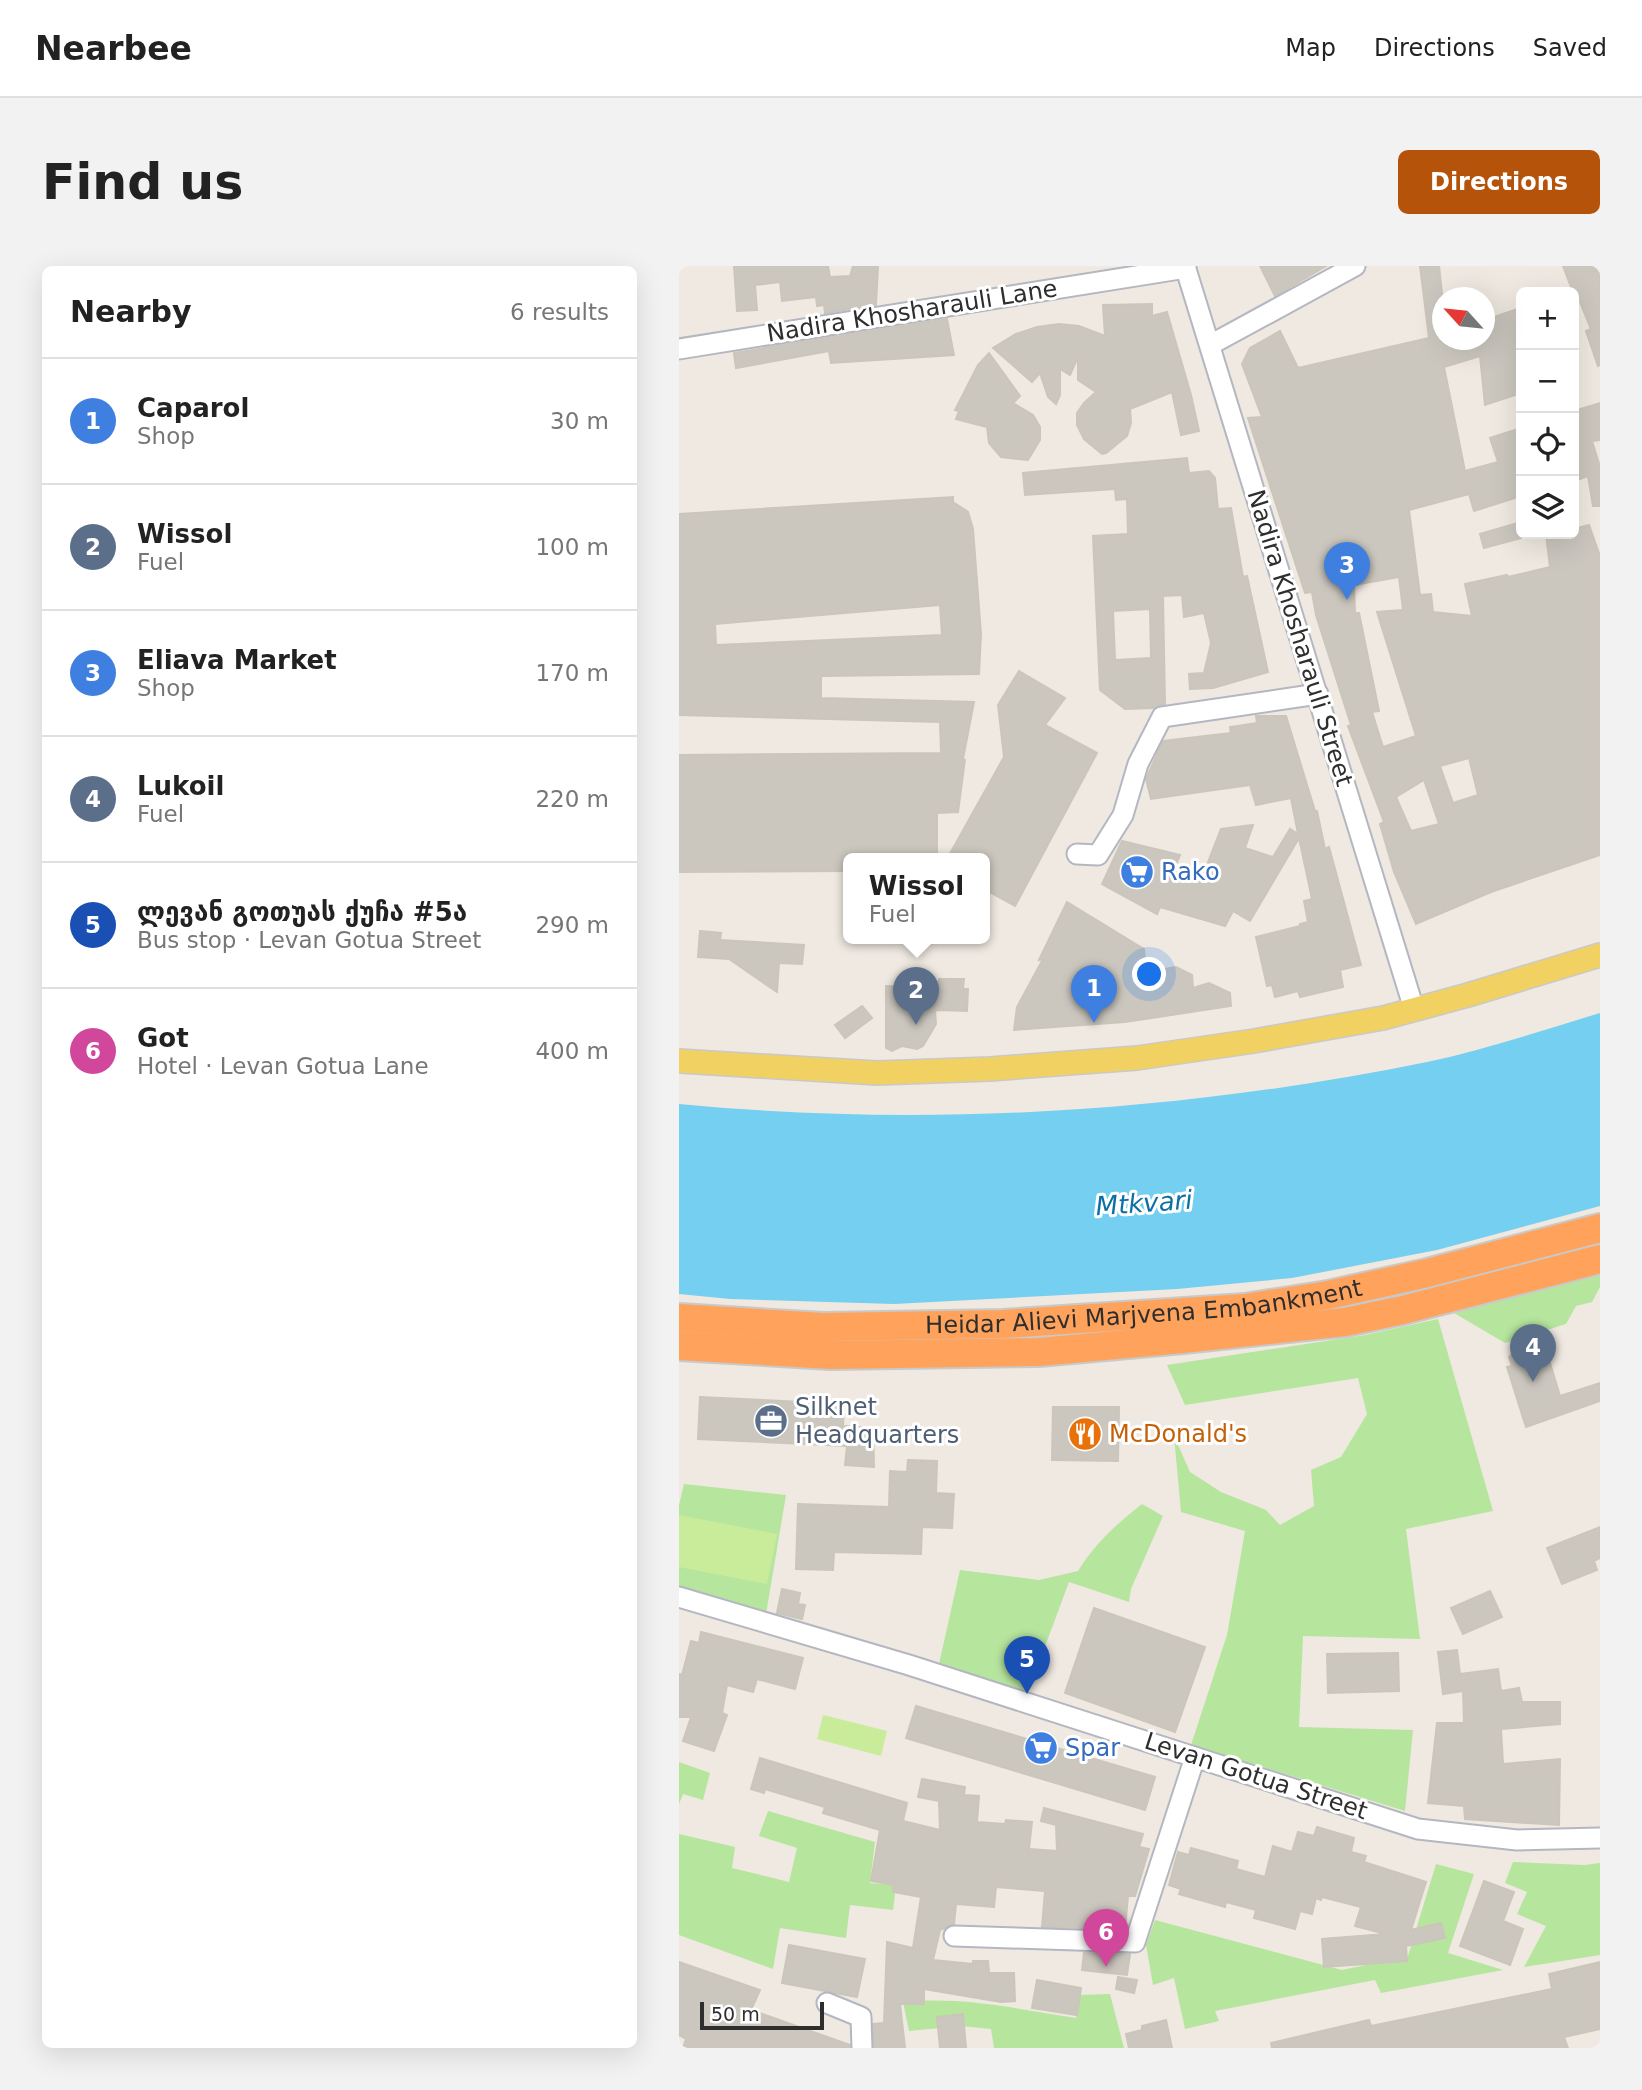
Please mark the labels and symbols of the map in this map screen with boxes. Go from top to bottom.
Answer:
street label: Nadira Khosharauli Lane [765,274,1059,348]
north arrow [1432,287,1495,350]
street label: Nadira Khosharauli Street [1242,486,1358,790]
pin: 3 [1324,542,1370,600]
supermarket icon: Rako [1118,853,1156,891]
place label: Rako [1161,858,1220,886]
your location [1132,957,1166,991]
pin: 1 [1071,965,1117,1023]
pin: 2 [893,967,939,1025]
water label: Mtkvari [1095,1185,1194,1221]
street label: Heidar Alievi Marjvena Embankment [925,1274,1365,1339]
pin: 4 [1510,1324,1556,1382]
place label: Silknet Headquarters [795,1393,959,1449]
office icon: Silknet Headquarters [752,1402,790,1440]
restaurant icon: McDonald's [1066,1415,1104,1453]
place label: McDonald's [1109,1420,1247,1448]
pin: 5 [1004,1636,1050,1694]
street label: Levan Gotua Street [1141,1727,1371,1825]
supermarket icon: Spar [1022,1729,1060,1767]
place label: Spar [1065,1734,1120,1762]
pin: 6 [1083,1909,1129,1967]
scale bar [700,1999,824,2031]

